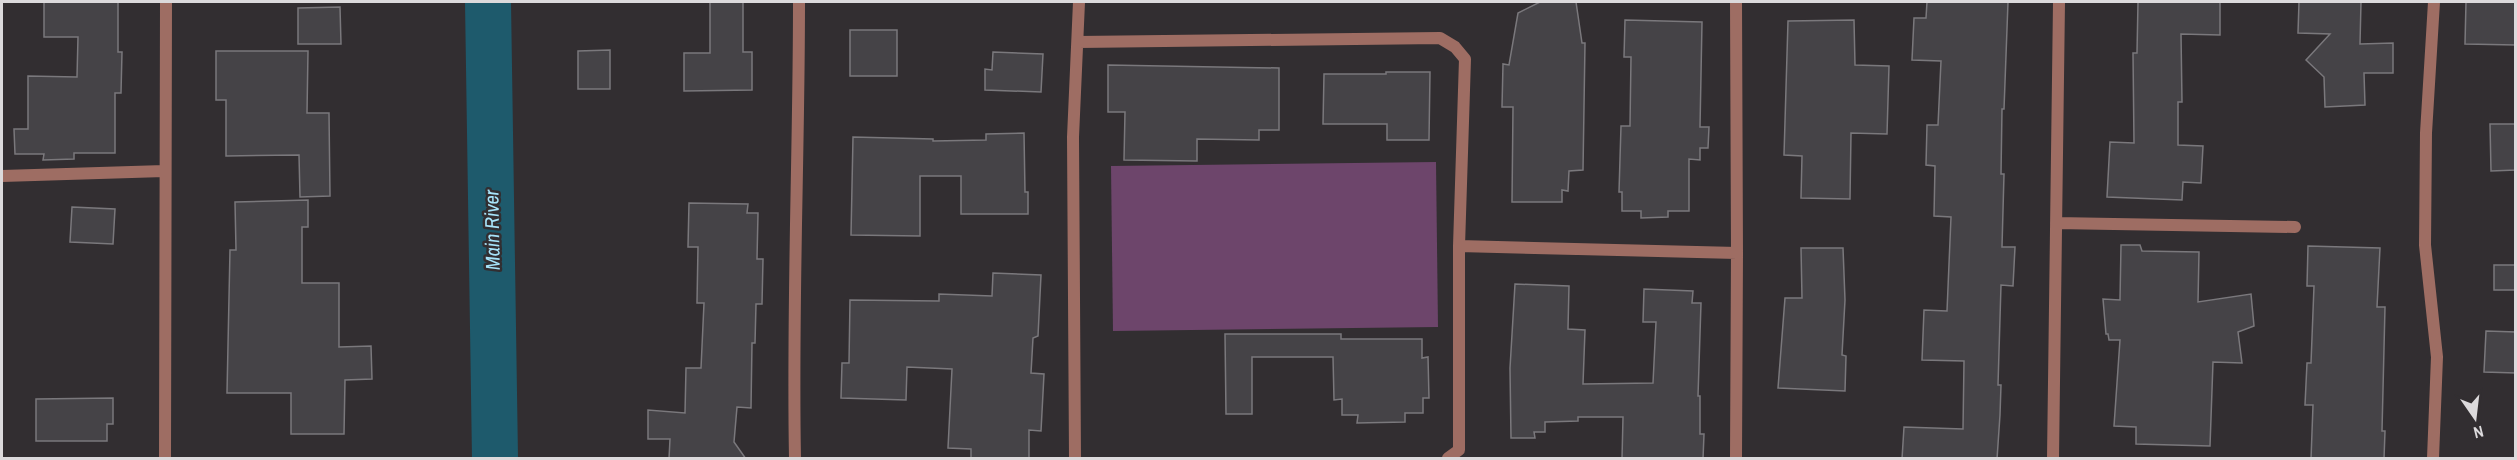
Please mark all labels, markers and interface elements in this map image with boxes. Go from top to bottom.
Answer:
water label: Main River [477,189,506,270]
north arrow [2445,388,2505,448]
text: N [2471,421,2486,444]

